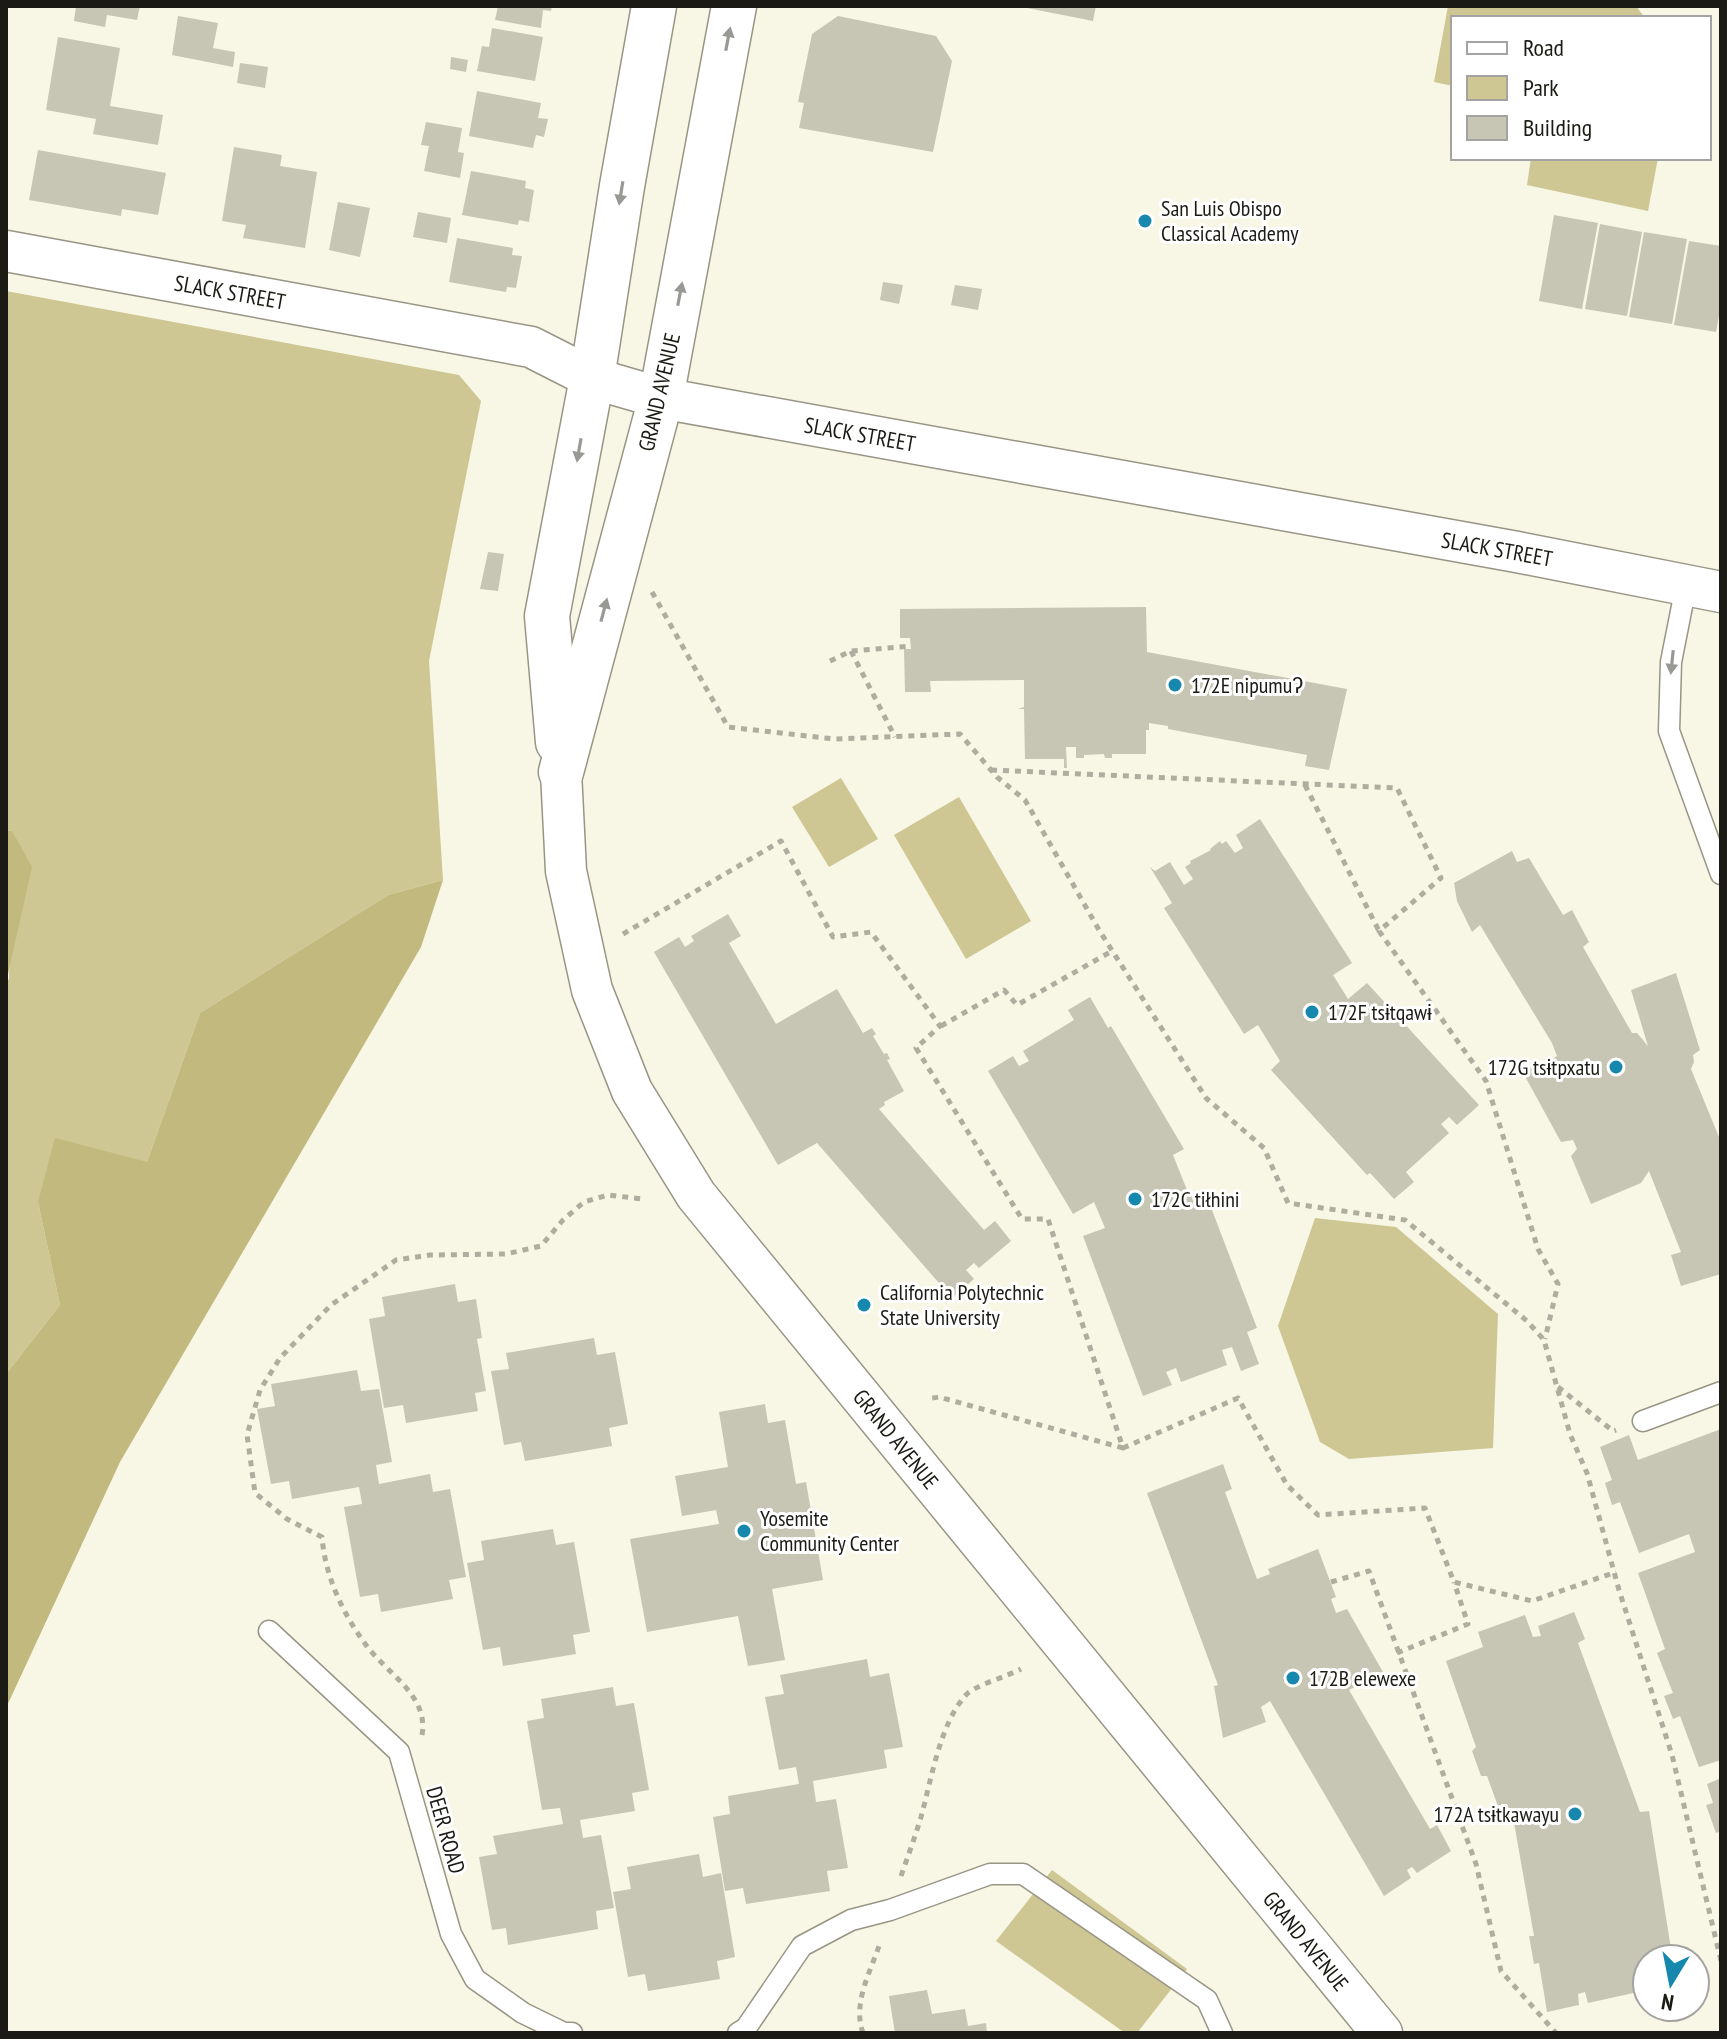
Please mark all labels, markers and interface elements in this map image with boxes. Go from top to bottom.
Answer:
legend [1451,16,1711,160]
one-way arrow [723,26,735,51]
text: Road [1523,32,1564,63]
text: Park [1523,72,1559,103]
text: Building [1523,112,1592,143]
one-way arrow [614,181,627,206]
place label: San Luis Obispo Classical Academy [1161,194,1299,247]
marker: San Luis Obispo Classical Academy [1136,212,1154,230]
street label: SLACK STREET [172,268,288,316]
one-way arrow [675,281,687,306]
street label: GRAND AVENUE [632,330,686,454]
street label: SLACK STREET [802,410,918,458]
one-way arrow [572,438,584,463]
street label: SLACK STREET [1439,525,1555,573]
one-way arrow [598,597,610,622]
one-way arrow [1665,650,1678,675]
place label: 172E nipumuʔ [1191,671,1303,699]
marker: 172E nipumuʔ [1166,676,1184,694]
place label: 172F tsɨtqawɨ [1328,998,1432,1026]
marker: 172F tsɨtqawɨ [1303,1003,1321,1021]
place label: 172G tsɨtpxatu [1488,1053,1600,1081]
marker: 172G tsɨtpxatu [1607,1058,1625,1076]
place label: 172C tiłhini [1151,1185,1240,1213]
marker: 172C tiłhini [1126,1190,1144,1208]
place label: California Polytechnic State University [880,1278,1044,1331]
marker: California Polytechnic State University [855,1296,873,1314]
street label: GRAND AVENUE [847,1383,945,1495]
place label: Yosemite Community Center [760,1504,899,1557]
marker: Yosemite Community Center [735,1522,753,1540]
place label: 172B elewexe [1309,1664,1416,1692]
marker: 172B elewexe [1284,1669,1302,1687]
street label: DEER ROAD [420,1783,472,1877]
place label: 172A tsɨtkawayu [1434,1800,1559,1828]
marker: 172A tsɨtkawayu [1566,1805,1584,1823]
street label: GRAND AVENUE [1257,1885,1355,1997]
north arrow [1631,1943,1711,2023]
text: N [1659,1988,1676,2018]

